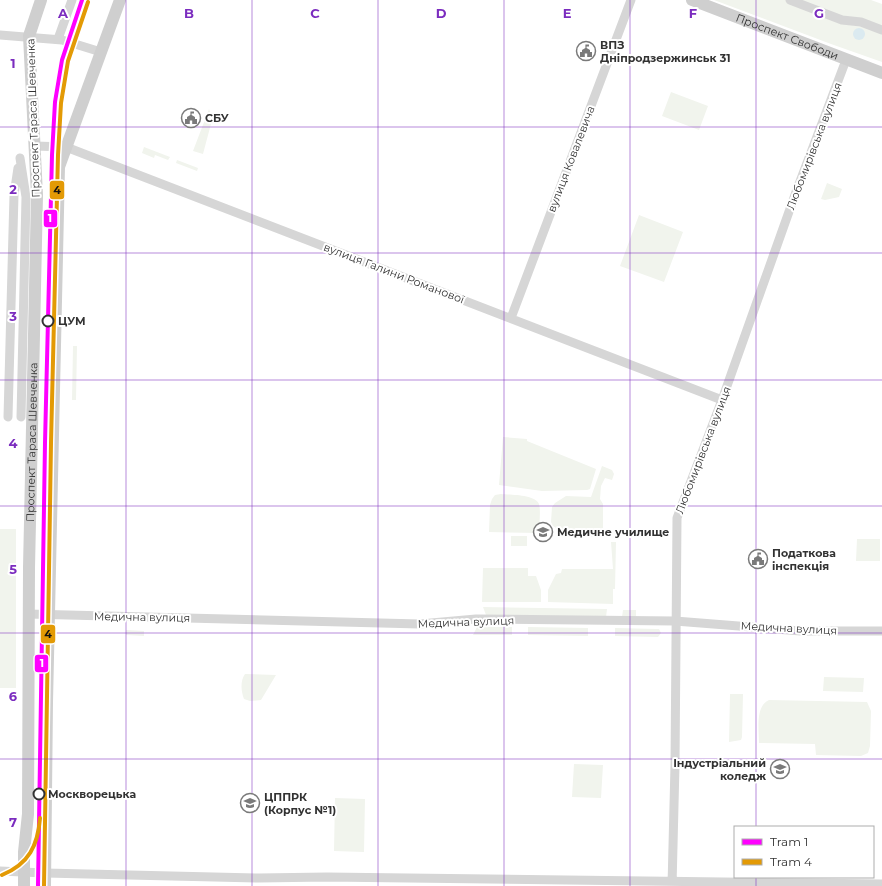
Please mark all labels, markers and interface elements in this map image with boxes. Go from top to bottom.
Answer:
text: A [57,5,69,21]
text: B [184,5,194,21]
text: C [310,5,320,21]
text: D [436,5,447,21]
text: E [563,5,572,21]
text: F [689,5,697,21]
text: G [814,5,824,21]
street label: Проспект Свободи [734,11,841,63]
street label: Проспект Тараса Шевченка [23,38,43,198]
place label: ВПЗ Дніпродзержинськ 31 [600,38,731,65]
public building icon: ВПЗ Дніпродзержинськ 31 [575,40,597,62]
text: 1 [10,55,16,71]
street label: Любомирівська вулиця [783,80,845,212]
street label: вулиця Ковалевича [544,104,598,214]
public building icon: СБУ [180,107,202,129]
place label: СБУ [205,111,229,125]
line badge: 4 [49,180,65,200]
text: 2 [9,181,17,197]
text: 4 [53,183,61,197]
line badge: 1 [43,209,58,228]
text: 1 [48,211,52,225]
street label: вулиця Галини Романової [322,240,466,306]
text: 3 [8,308,17,324]
marker: ЦУМ [41,314,55,328]
place label: ЦУМ [58,314,86,328]
street label: Проспект Тараса Шевченка [23,362,40,522]
street label: Любомирівська вулиця [672,384,734,516]
text: 4 [9,435,18,451]
school or university icon: Медичне училище [532,521,554,543]
place label: Медичне училище [557,525,669,539]
place label: Податкова інспекція [772,546,836,573]
public building icon: Податкова інспекція [747,548,769,570]
text: 5 [9,561,17,577]
street label: Медична вулиця [94,609,190,625]
street label: Медична вулиця [417,613,515,631]
street label: Медична вулиця [740,618,838,638]
line badge: 4 [40,624,56,644]
text: 4 [44,627,52,641]
line badge: 1 [34,654,49,673]
text: 1 [40,656,44,670]
text: 6 [9,688,18,704]
place label: Індустріальний коледж [673,756,766,783]
school or university icon: Індустріальний коледж [769,758,791,780]
marker: Москворецька [32,787,46,801]
place label: Москворецька [48,787,136,801]
place label: ЦППРК (Корпус №1) [264,790,336,817]
school or university icon: ЦППРК (Корпус №1) [239,792,261,814]
text: 7 [9,814,17,830]
legend [734,826,874,878]
text: Tram 1 [770,834,808,849]
text: Tram 4 [770,854,812,869]

